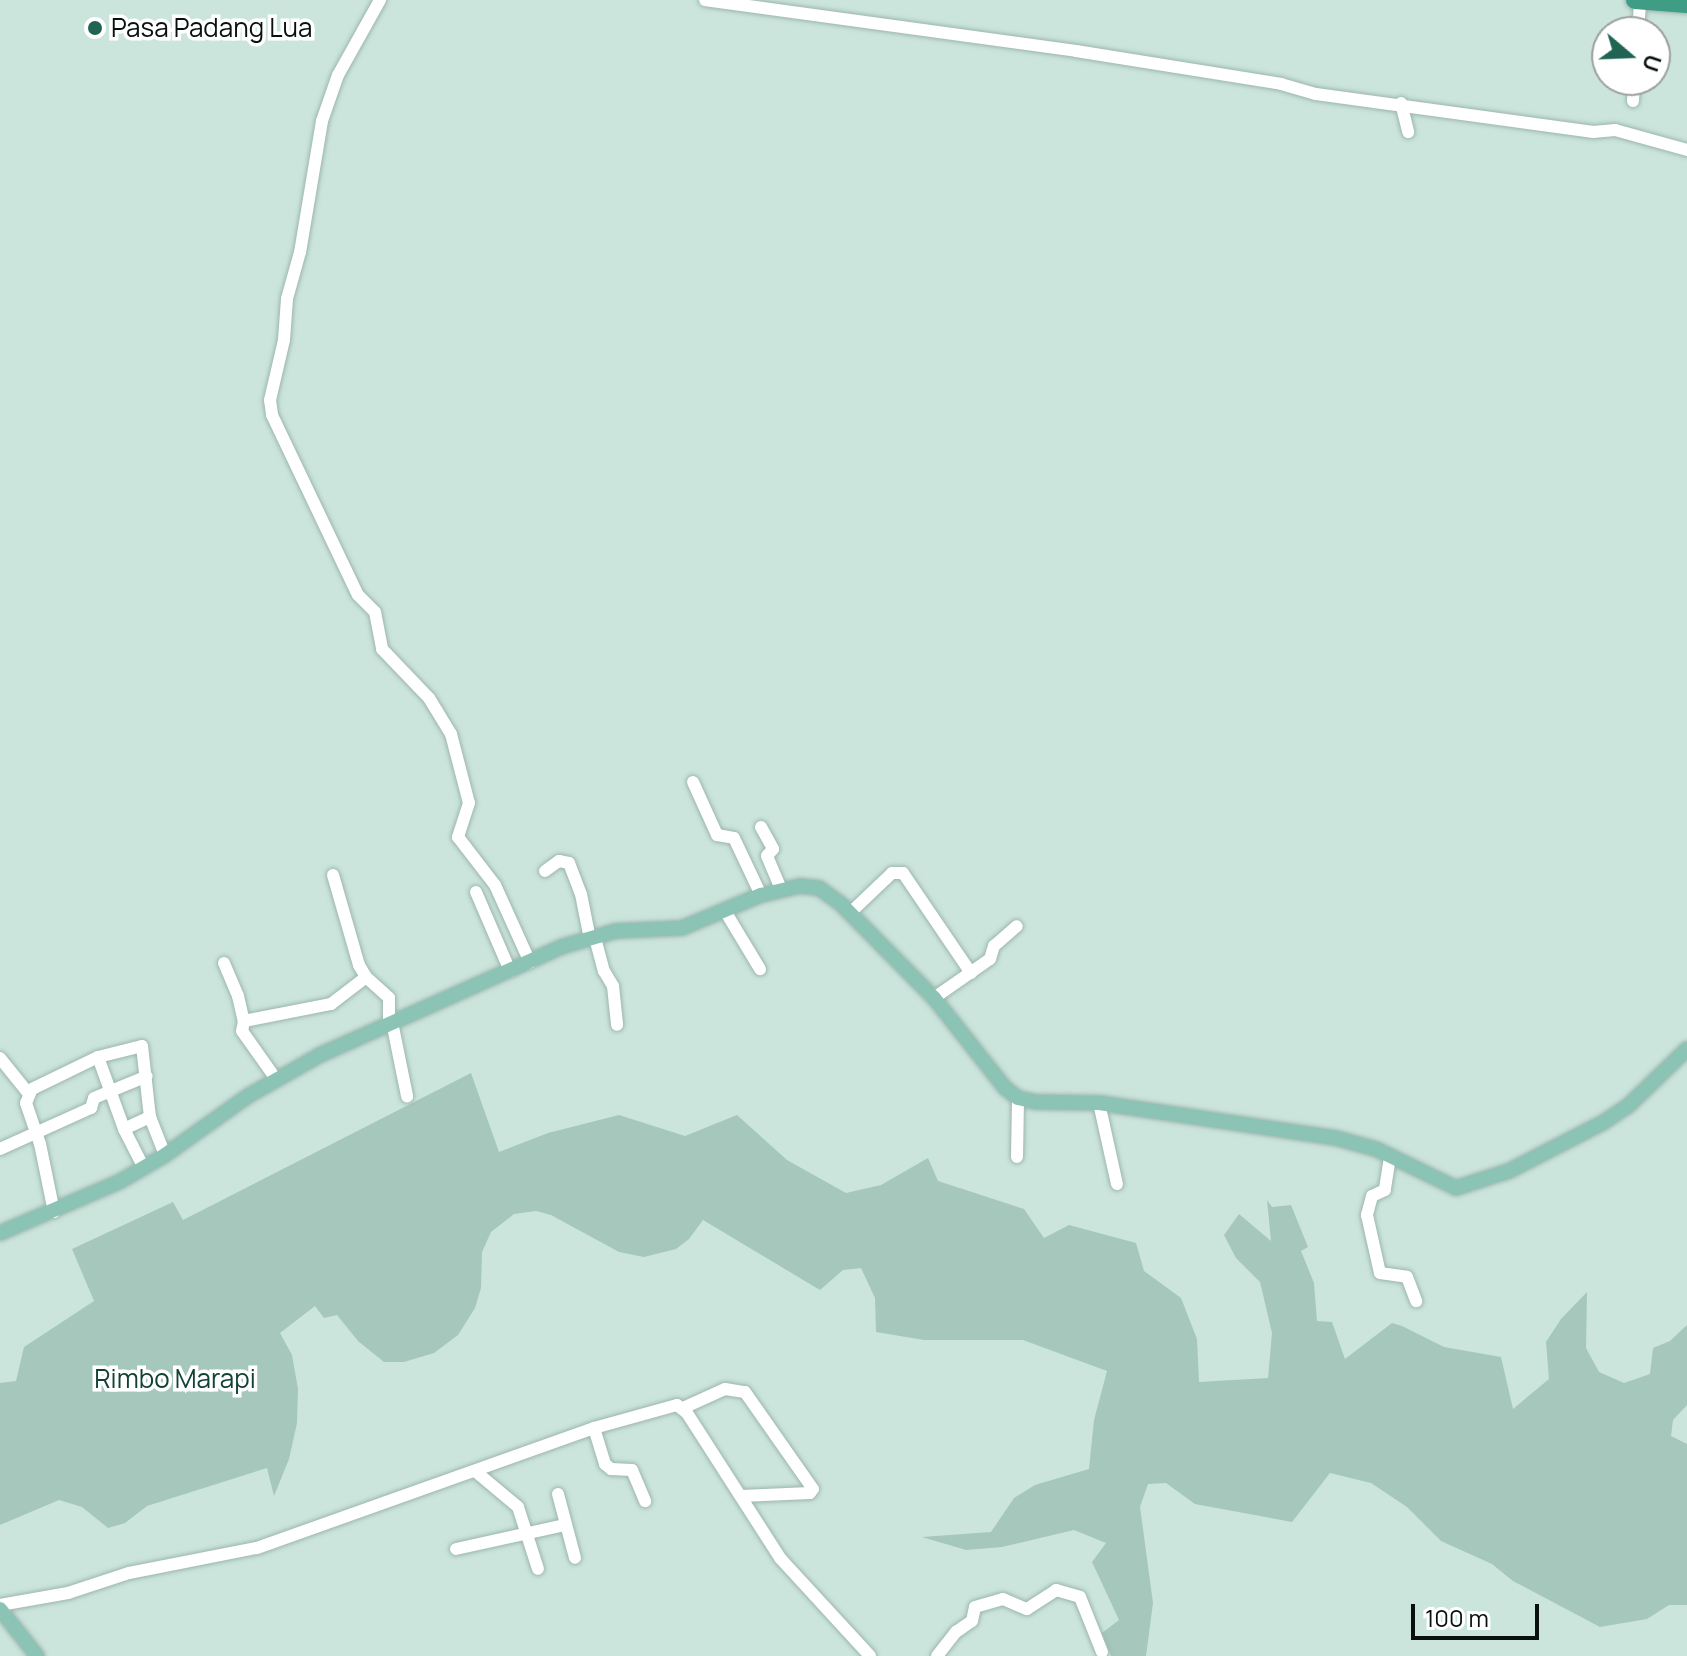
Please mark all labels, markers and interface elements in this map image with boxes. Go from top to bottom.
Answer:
place label: Pasa Padang Lua [111,12,312,44]
north arrow [1591,16,1671,96]
marker: Pasa Padang Lua [86,19,104,37]
text: U [1635,51,1669,76]
park label: Rimbo Marapi [94,1363,256,1395]
scale bar [1415,1588,1543,1638]
text: 100 m [1425,1601,1489,1634]

